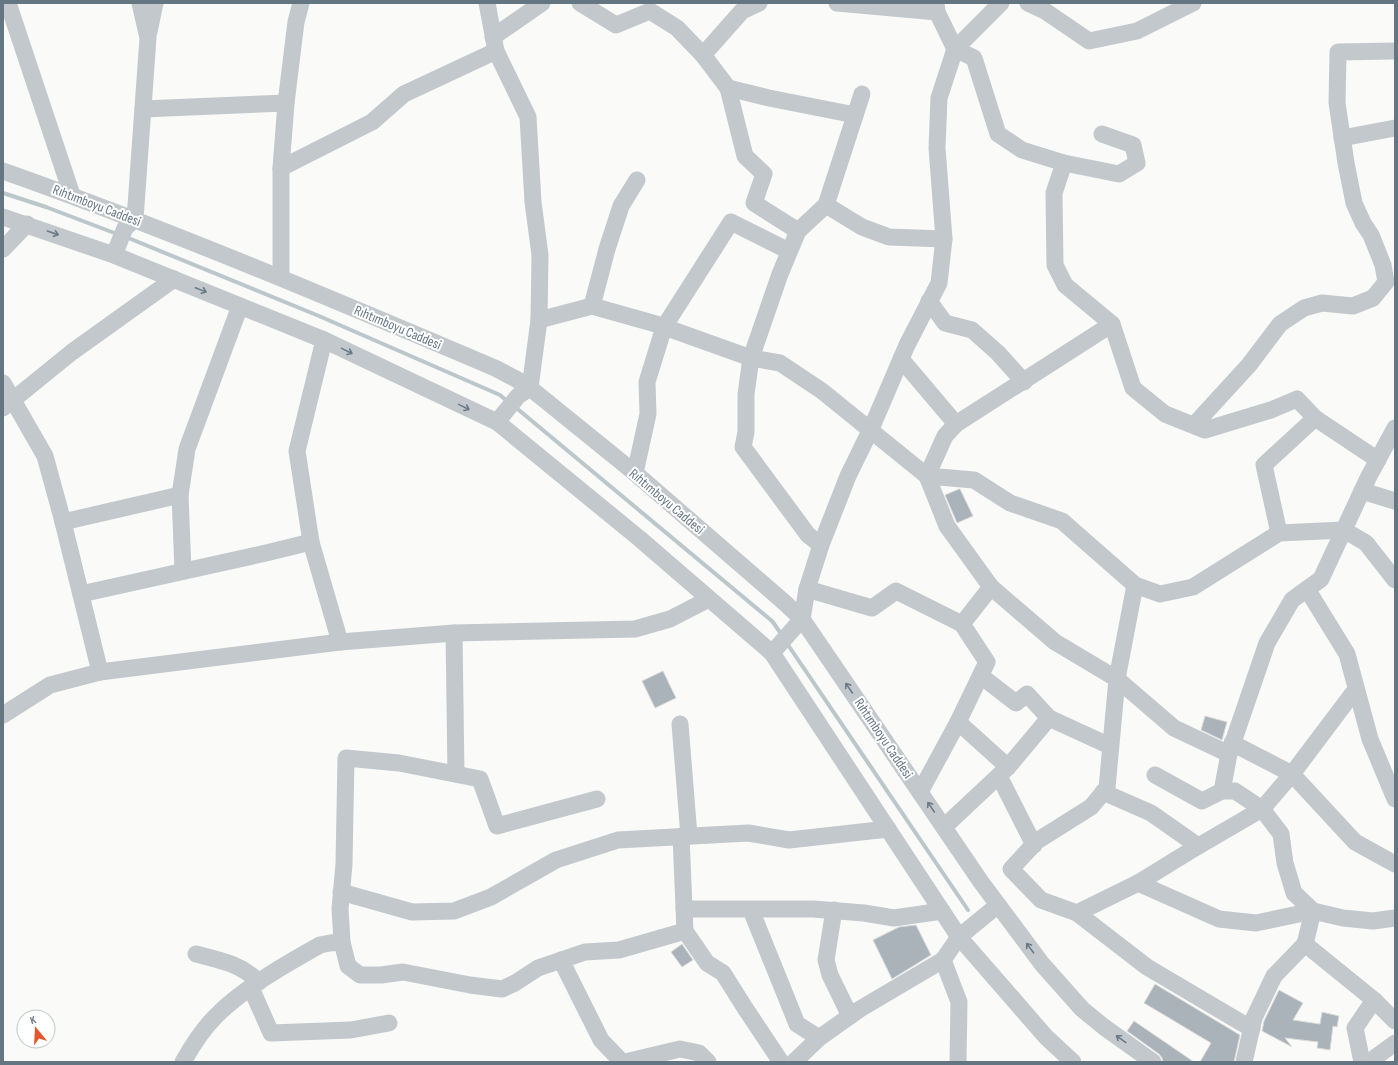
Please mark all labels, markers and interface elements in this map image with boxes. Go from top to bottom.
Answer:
street label: Rıhtımboyu Caddesi [50,181,143,230]
one-way arrow [47,230,59,238]
one-way arrow [194,286,206,294]
street label: Rıhtımboyu Caddesi [352,301,444,353]
one-way arrow [340,348,352,355]
one-way arrow [458,404,470,411]
street label: Rıhtımboyu Caddesi [626,465,708,538]
one-way arrow [845,683,853,694]
street label: Rıhtımboyu Caddesi [851,695,917,782]
one-way arrow [926,801,934,813]
one-way arrow [1025,942,1034,953]
north arrow [16,1009,56,1049]
text: K [28,1013,38,1027]
one-way arrow [1115,1035,1126,1044]

